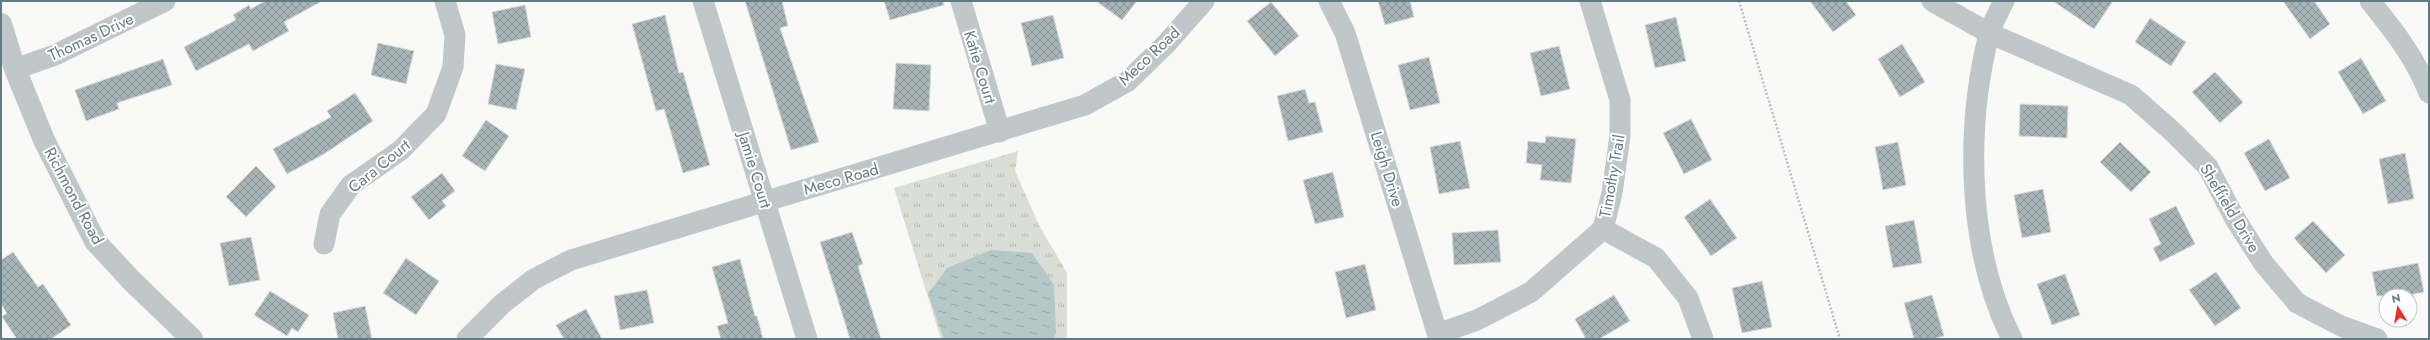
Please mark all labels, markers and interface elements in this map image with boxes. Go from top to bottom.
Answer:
street label: Thomas Drive [45,7,137,67]
street label: Meco Road [1113,21,1185,91]
street label: Katie Court [958,28,1002,106]
street label: Jamie Court [732,127,778,211]
street label: Leigh Drive [1365,129,1409,209]
street label: Timothy Trail [1593,133,1631,219]
street label: Cara Court [343,134,415,198]
street label: Richmond Road [39,143,109,249]
street label: Meco Road [801,157,881,201]
street label: Sheffield Drive [2194,159,2266,257]
north arrow [2378,288,2418,328]
text: N [2390,289,2402,307]

